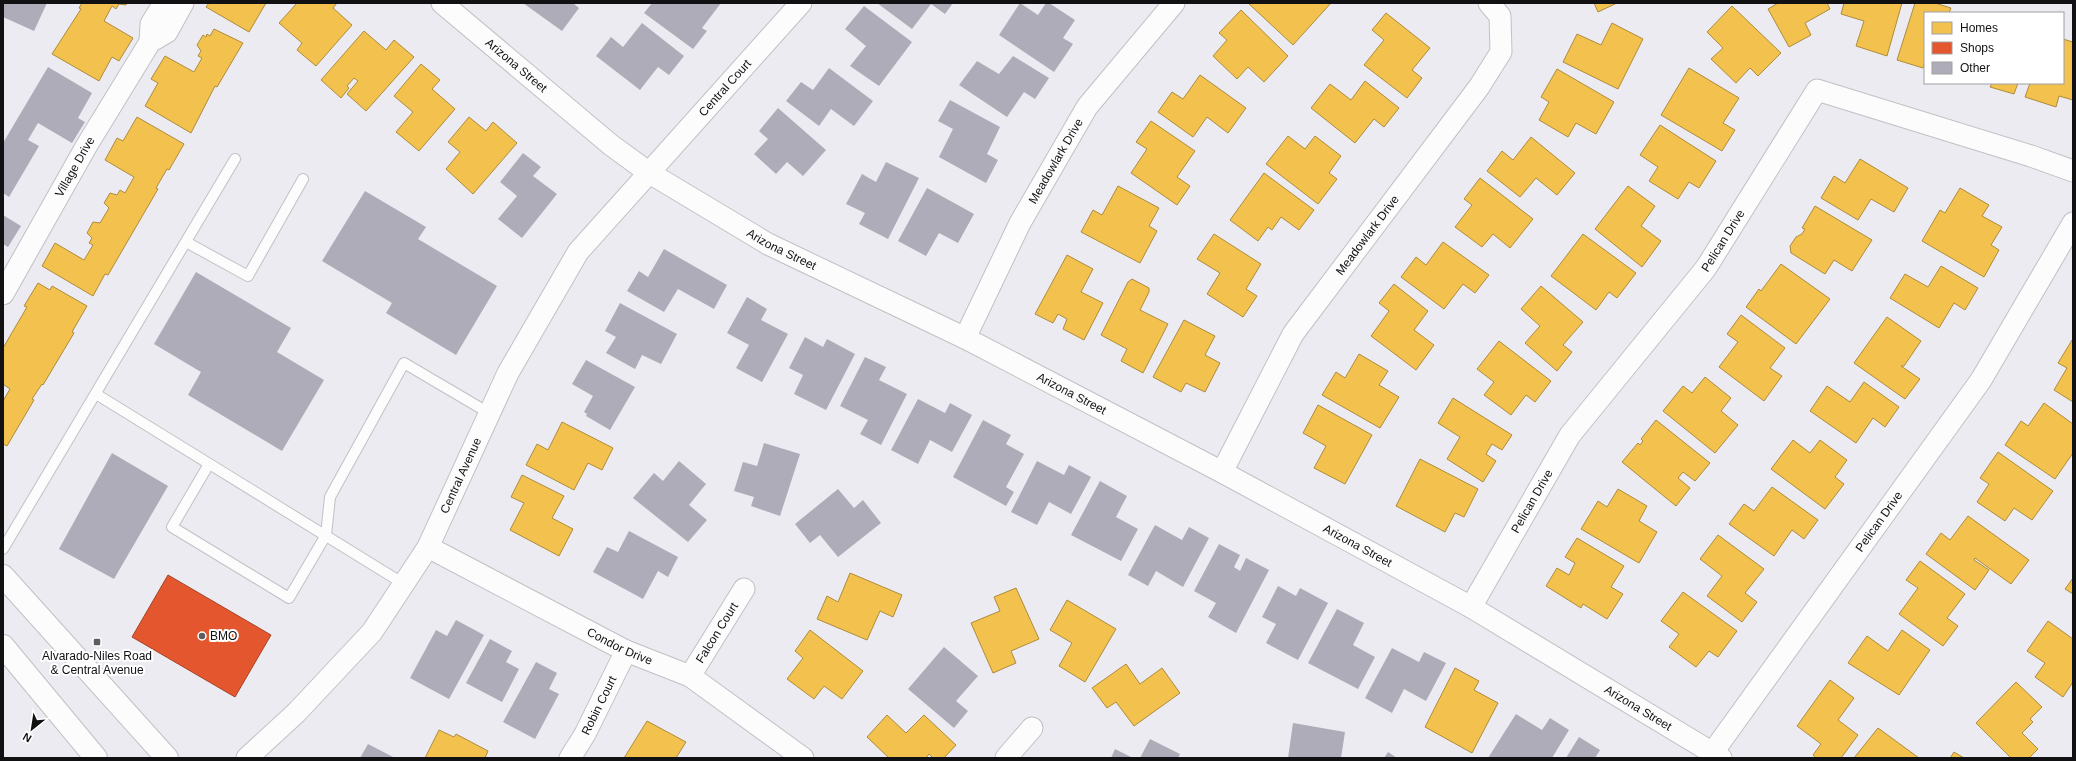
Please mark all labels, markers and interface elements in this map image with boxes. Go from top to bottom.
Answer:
legend [1924,12,2064,84]
text: Homes [1960,21,1998,35]
street label: Arizona Street [483,36,550,96]
text: Shops [1960,41,1994,55]
street label: Central Court [696,56,754,119]
text: Other [1960,61,1990,75]
street label: Meadowlark Drive [1026,116,1086,206]
street label: Village Drive [52,134,98,200]
street label: Meadowlark Drive [1333,192,1402,278]
street label: Pelican Drive [1698,207,1748,274]
street label: Arizona Street [744,226,819,273]
street label: Arizona Street [1035,370,1109,418]
street label: Central Avenue [437,435,484,516]
street label: Pelican Drive [1508,467,1556,535]
street label: Pelican Drive [1853,489,1906,554]
street label: Arizona Street [1321,521,1395,570]
street label: Falcon Court [693,599,741,666]
street label: Condor Drive [585,625,655,668]
place label: BMO [210,629,237,643]
marker: BMO [197,631,207,641]
marker: Alvarado-Niles Road & Central Avenue [92,637,102,647]
place label: Alvarado-Niles Road & Central Avenue [42,649,152,677]
street label: Robin Court [579,673,620,737]
street label: Arizona Street [1602,682,1675,734]
north arrow [12,709,52,749]
text: N [21,730,33,745]

